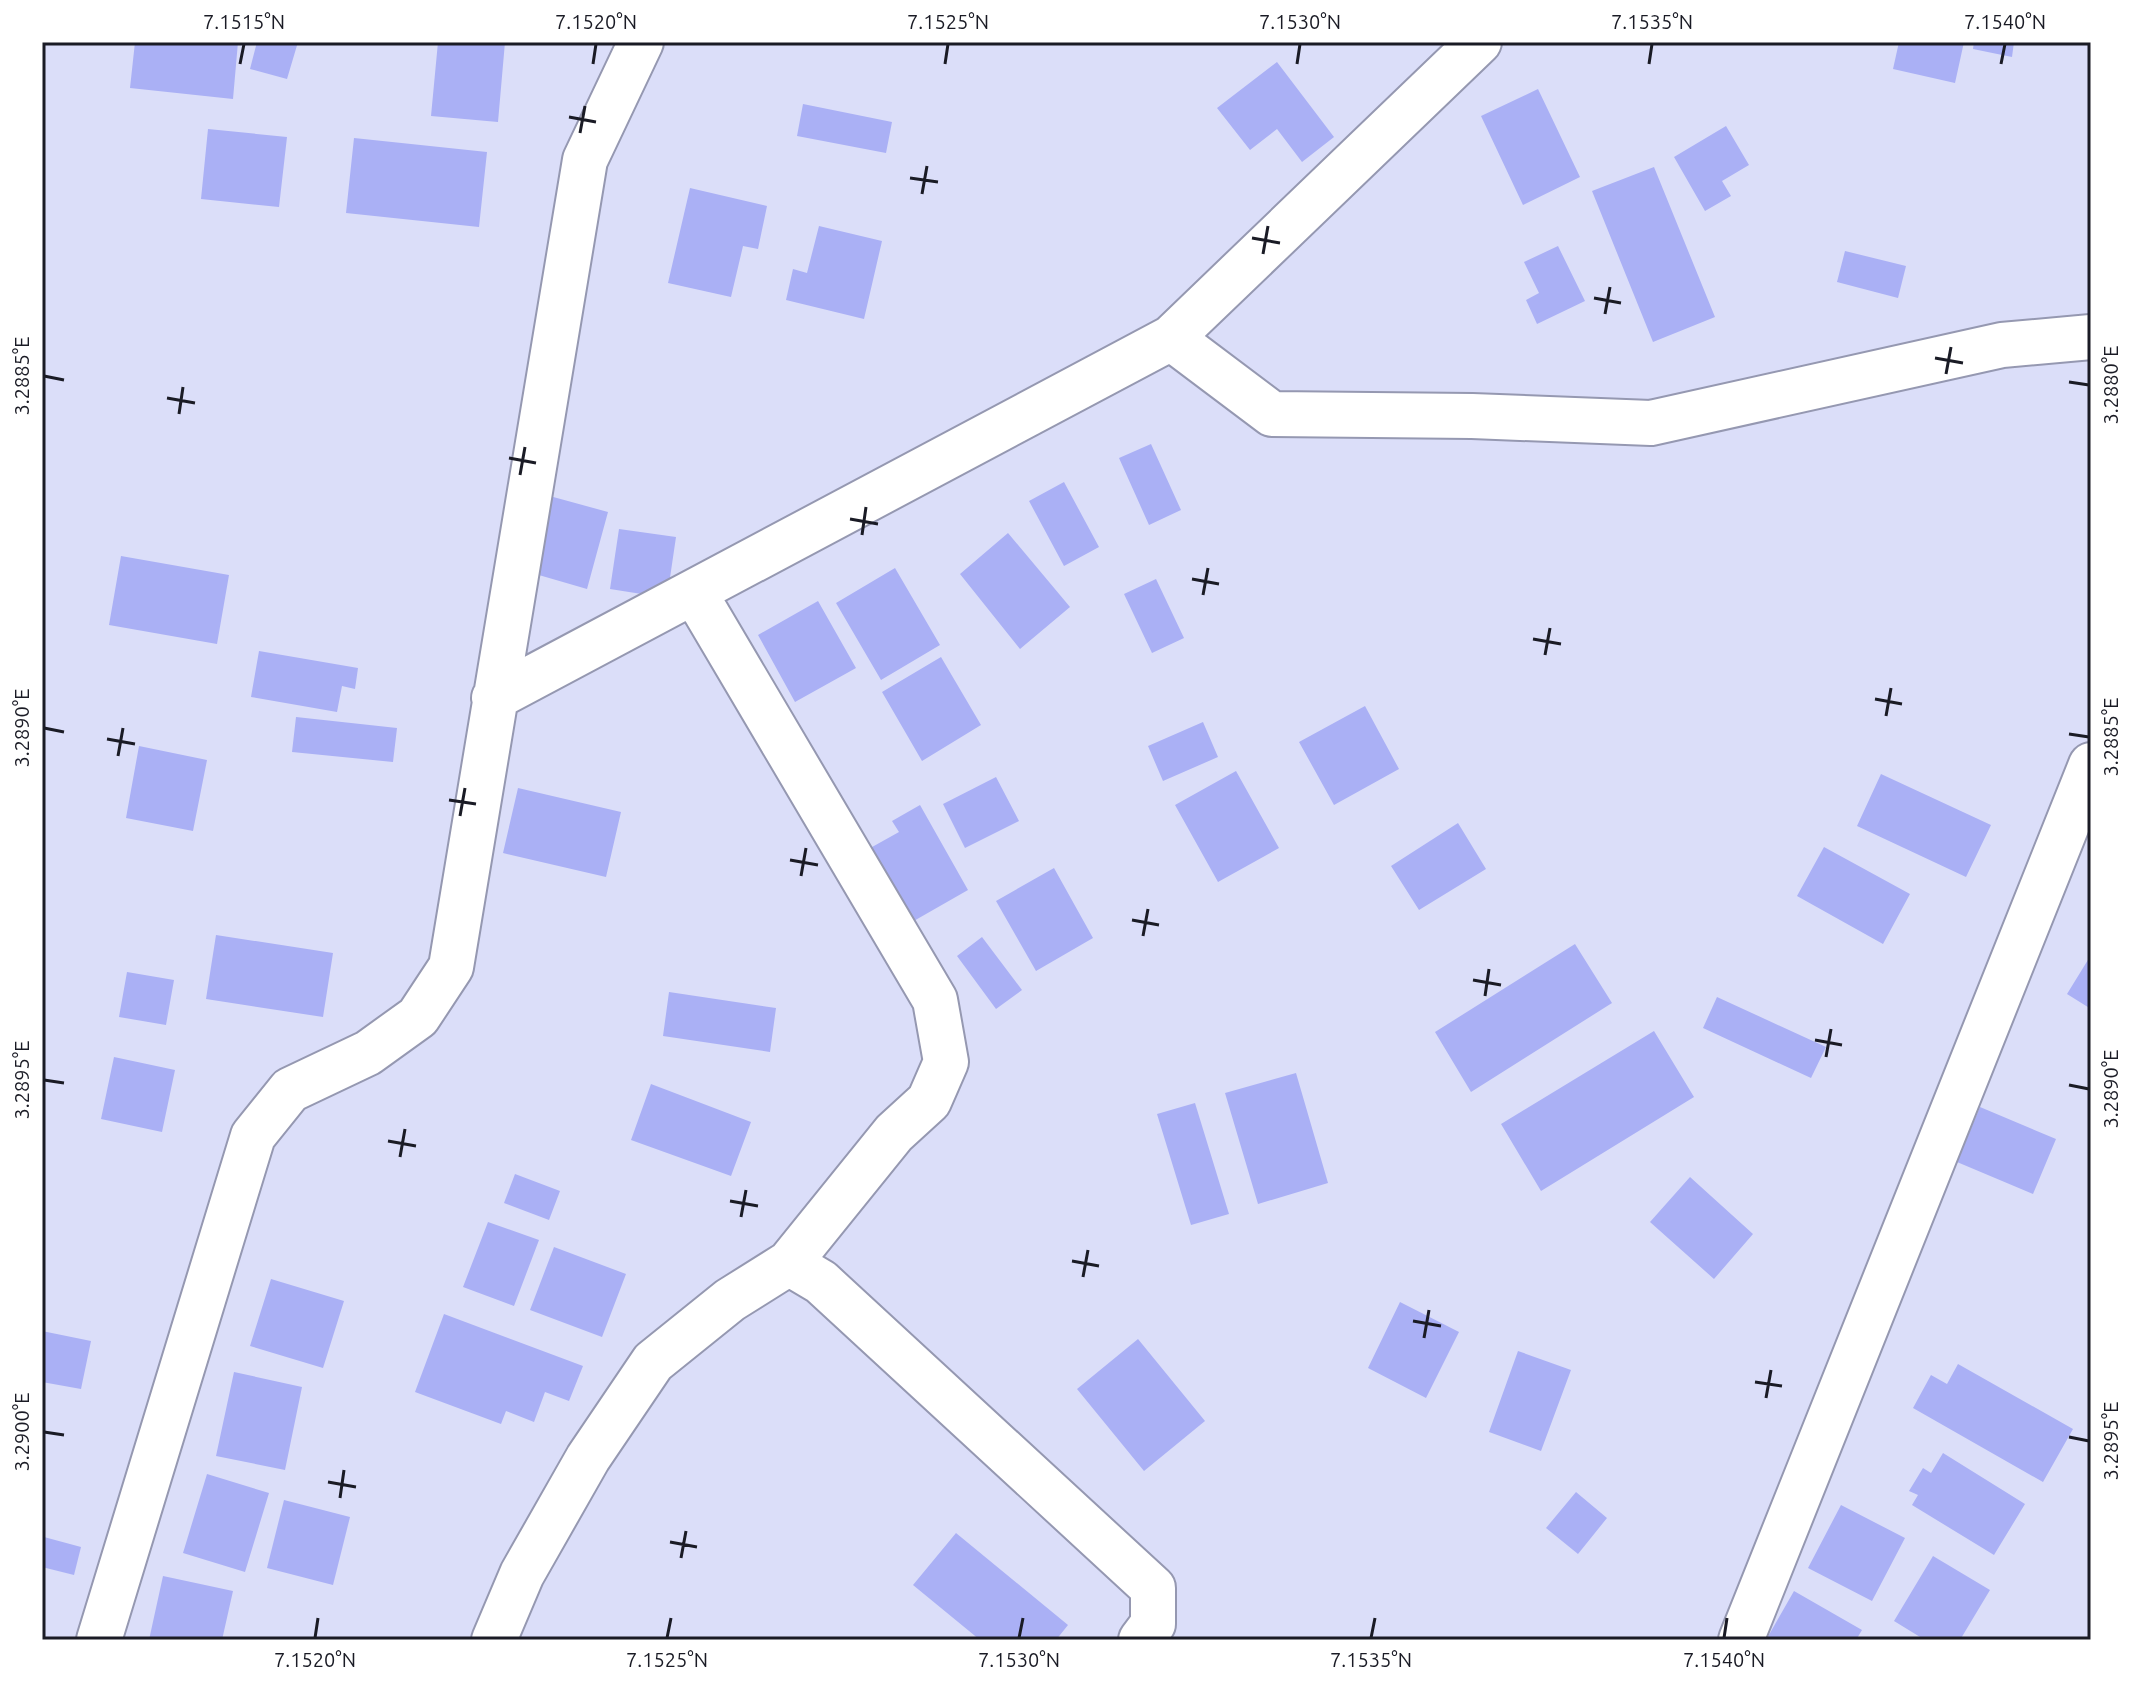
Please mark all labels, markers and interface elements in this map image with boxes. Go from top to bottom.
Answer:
text: 7.1515°N [203,10,285,33]
text: 7.1520°N [555,10,637,33]
text: 7.1525°N [907,10,989,33]
text: 7.1530°N [1259,10,1341,33]
text: 7.1535°N [1611,10,1693,33]
text: 7.1540°N [1964,10,2046,33]
text: 3.2885°E [10,337,33,416]
text: 3.2880°E [2099,346,2122,425]
text: 3.2890°E [10,689,33,768]
text: 3.2885°E [2099,698,2122,777]
text: 3.2895°E [10,1041,33,1120]
text: 3.2890°E [2099,1050,2122,1129]
text: 3.2900°E [10,1393,33,1472]
text: 3.2895°E [2099,1402,2122,1481]
text: 7.1520°N [274,1648,356,1671]
text: 7.1525°N [626,1648,708,1671]
text: 7.1530°N [978,1648,1060,1671]
text: 7.1535°N [1330,1648,1412,1671]
text: 7.1540°N [1683,1648,1765,1671]

